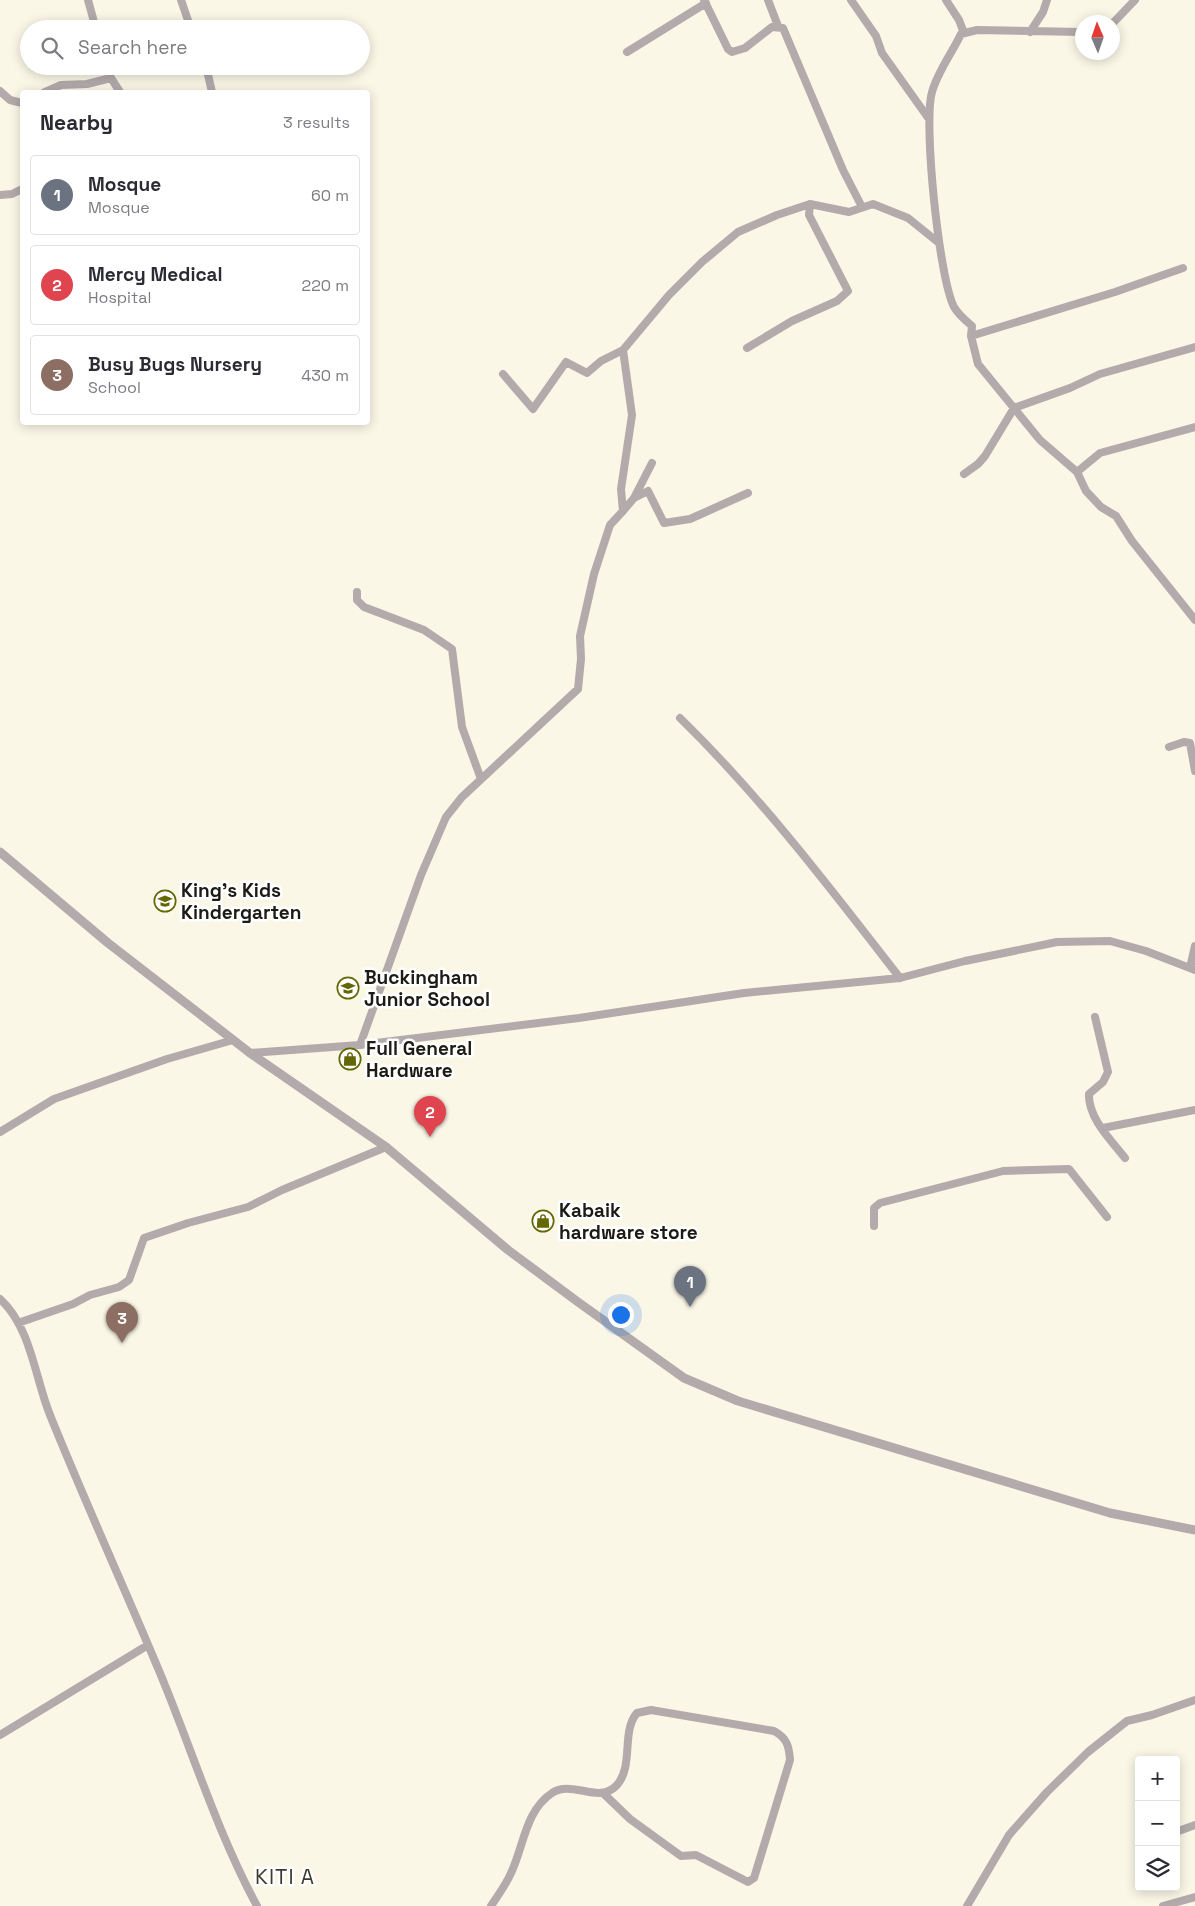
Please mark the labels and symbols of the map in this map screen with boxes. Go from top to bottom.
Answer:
north arrow [1075,15,1120,60]
place label: King's Kids Kindergarten [181,878,302,925]
school or university icon: King's Kids Kindergarten [153,889,177,913]
place label: Buckingham Junior School [364,965,490,1012]
school or university icon: Buckingham Junior School [336,976,360,1000]
place label: Full General Hardware [366,1036,472,1083]
shop icon: Full General Hardware [338,1047,362,1071]
pin: 2 [414,1096,446,1137]
place label: Kabaik hardware store [559,1198,698,1245]
shop icon: Kabaik hardware store [531,1209,555,1233]
pin: 1 [674,1266,706,1307]
pin: 3 [106,1302,138,1343]
your location [608,1302,634,1328]
district label: KITI A [255,1863,315,1890]

